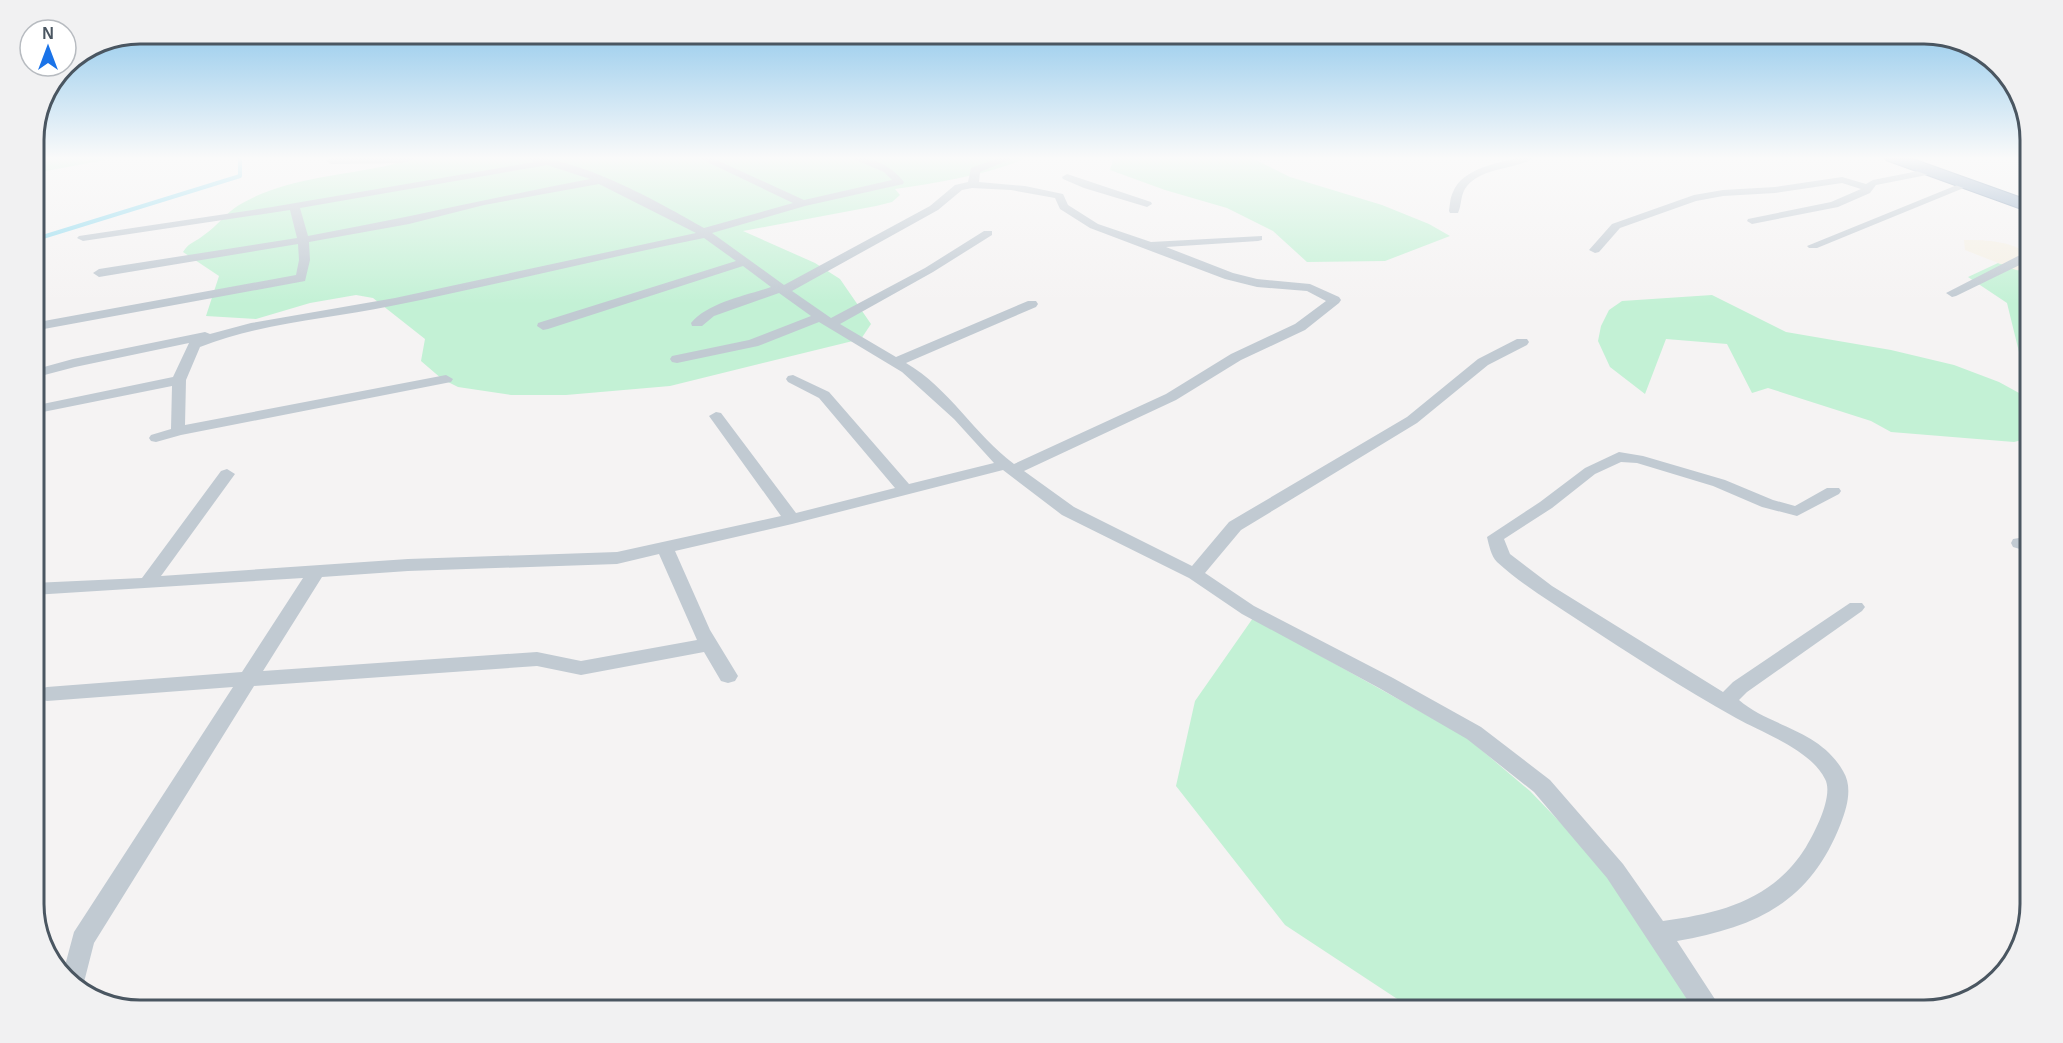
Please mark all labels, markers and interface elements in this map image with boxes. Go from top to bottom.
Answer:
north arrow [18,18,78,78]
text: N [42,25,54,42]

